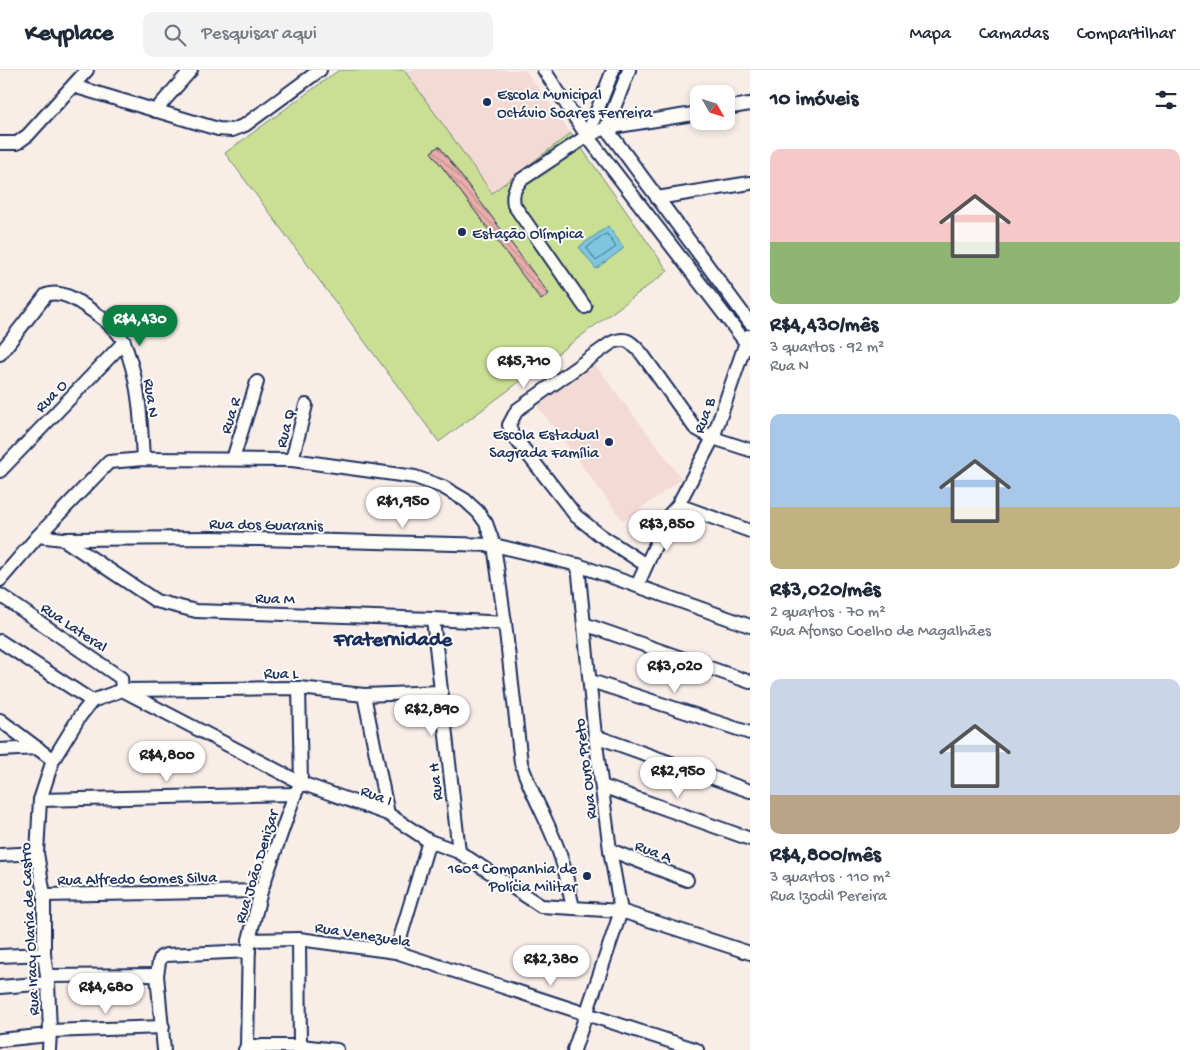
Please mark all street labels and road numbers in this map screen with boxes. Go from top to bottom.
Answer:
street label: Rua O [32,377,73,418]
street label: Rua N [137,378,162,419]
street label: Rua R [218,395,247,436]
street label: Rua B [691,395,722,437]
street label: Rua Q [273,407,301,450]
street label: Rua dos Guaranis [209,516,324,537]
street label: Rua M [255,590,296,611]
street label: Rua Lateral [36,600,110,658]
street label: Rua L [264,666,299,685]
street label: Rua Ouro Preto [572,717,603,820]
street label: Rua H [426,761,449,801]
street label: Rua I [357,783,394,812]
street label: Rua João Denizar [232,807,285,926]
street label: Rua A [632,838,675,870]
street label: Rua Iracy Olaria de Castro [17,842,46,1016]
street label: Rua Alfredo Gomes Silva [57,870,218,891]
street label: Rua Venezuela [313,920,413,954]

